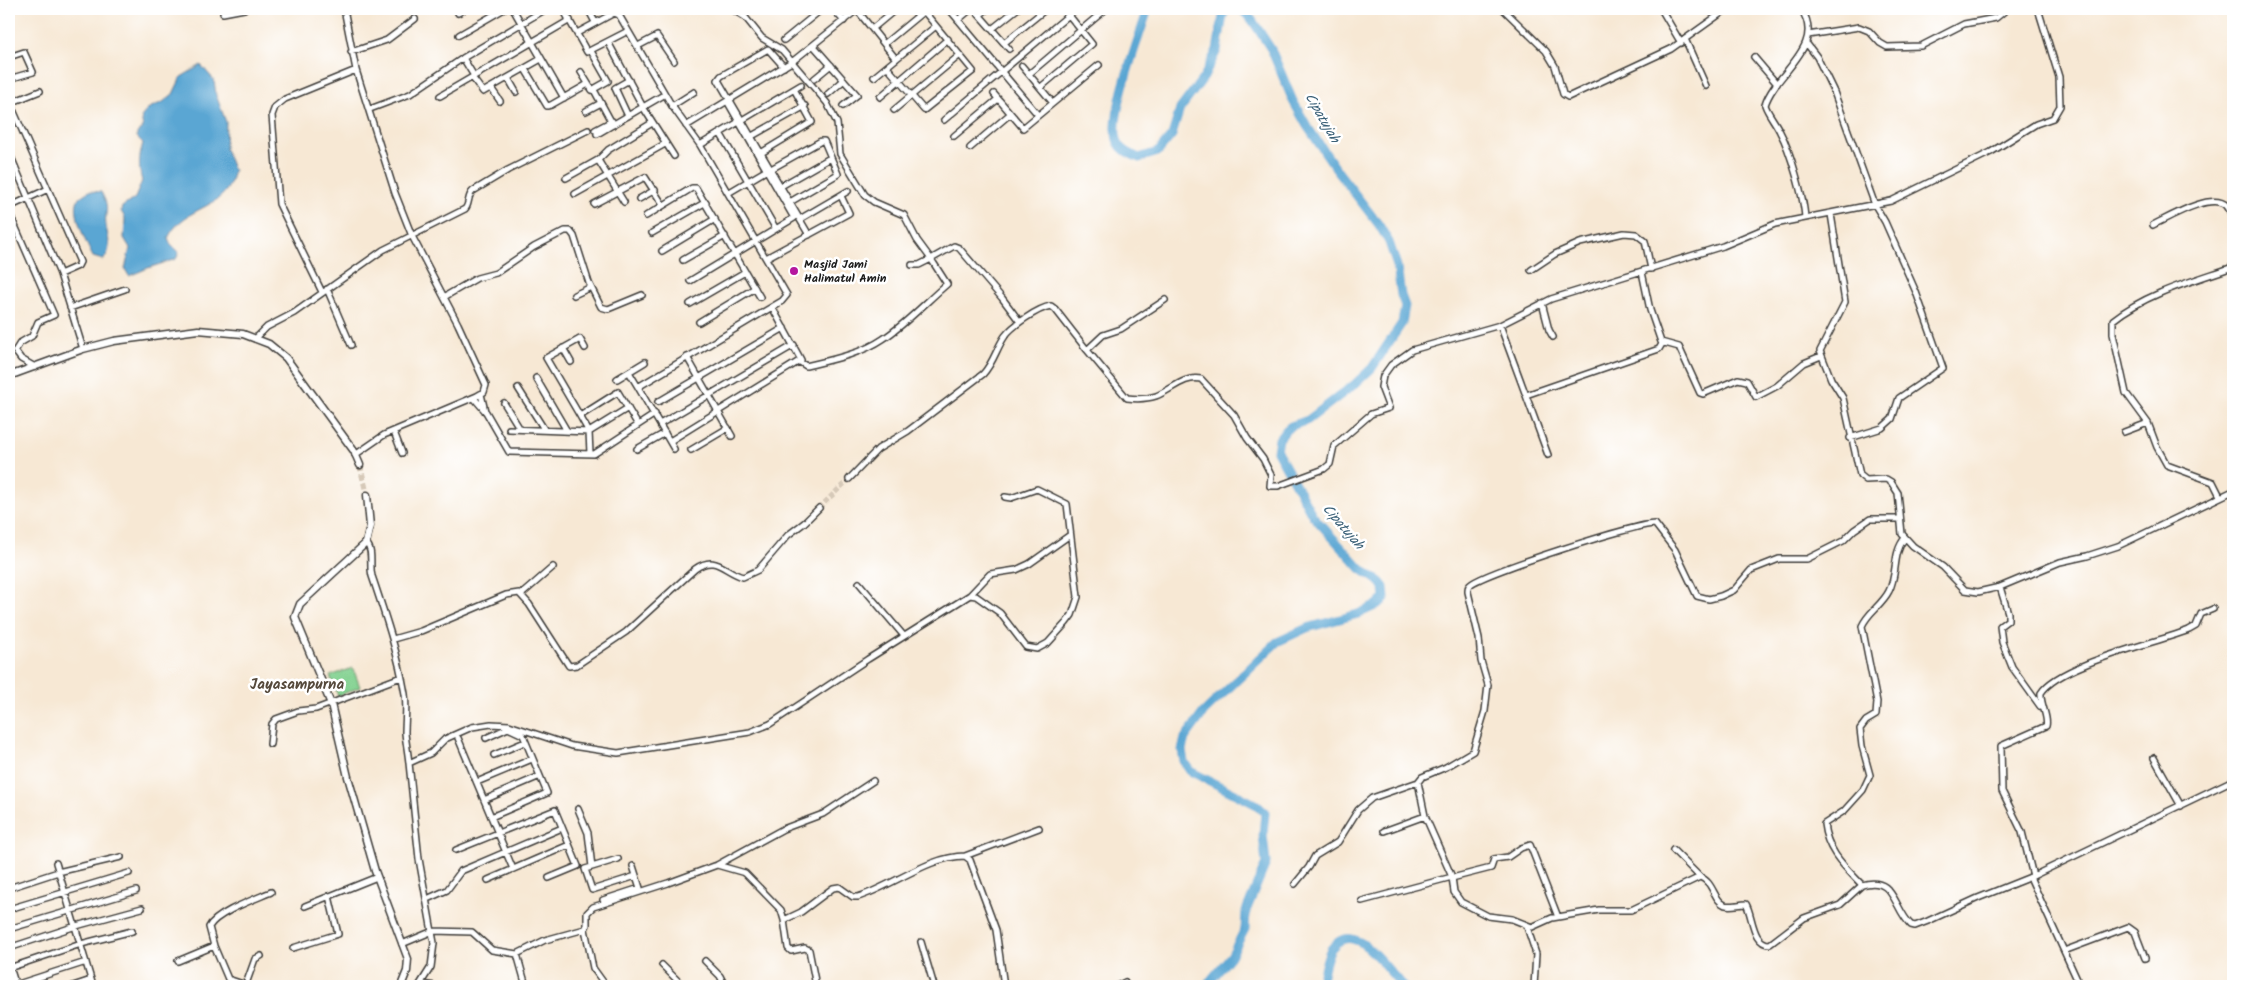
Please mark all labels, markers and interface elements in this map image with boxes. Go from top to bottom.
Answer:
water label: Cipatujah [1299,89,1346,148]
place label: Masjid Jami Halimatul Amin [804,255,887,288]
marker: Masjid Jami Halimatul Amin [788,265,800,277]
water label: Cipatujah [1317,499,1370,556]
district label: Jayasampurna [250,673,344,697]

